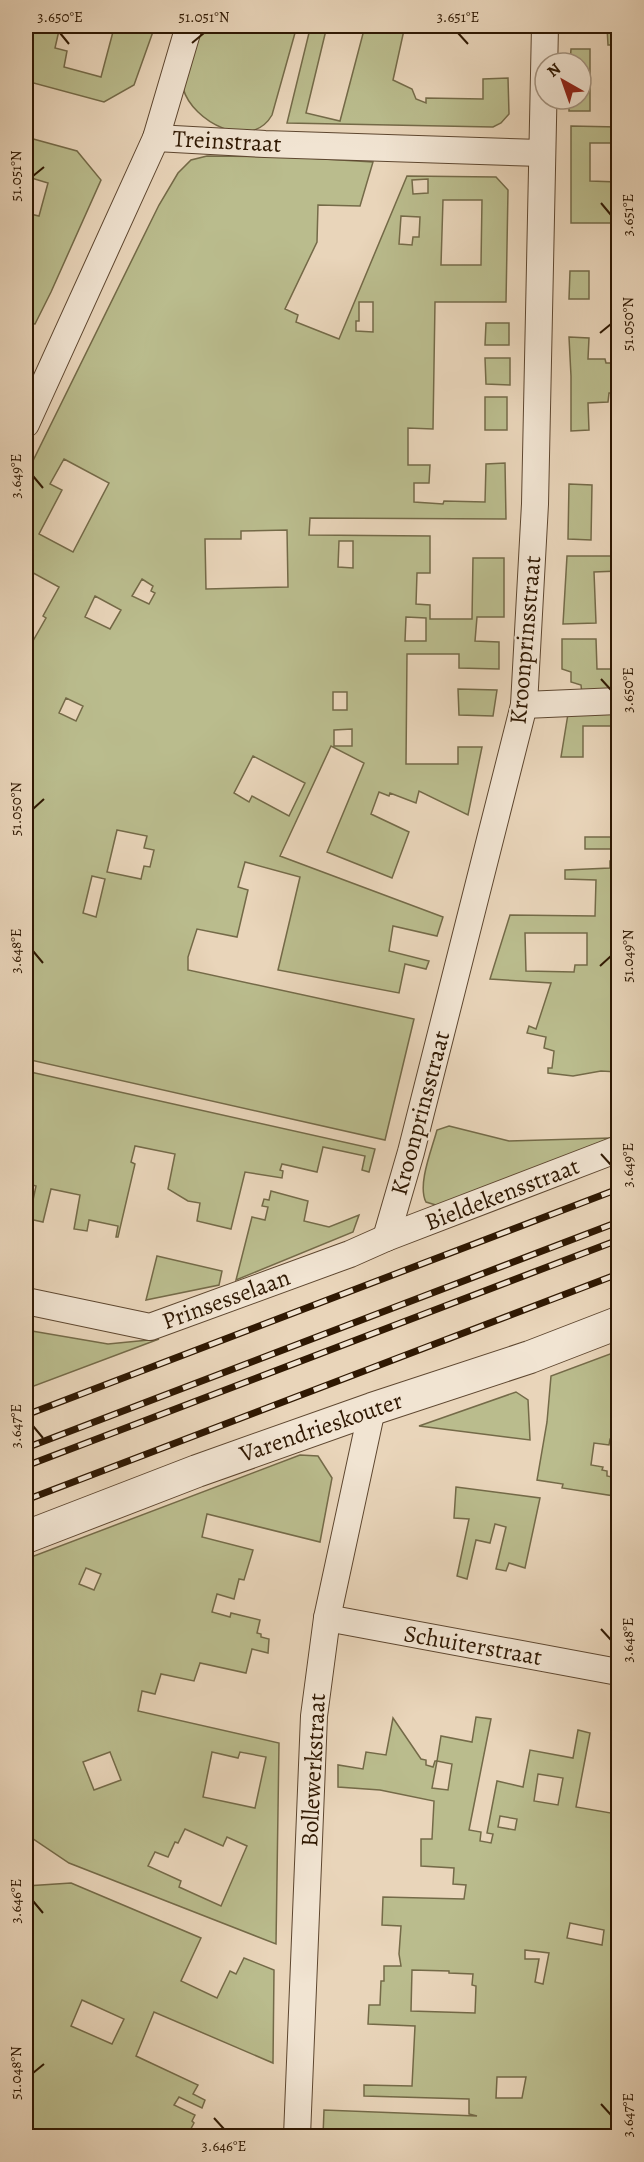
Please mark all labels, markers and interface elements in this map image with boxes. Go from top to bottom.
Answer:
text: 3.650°E [37,7,83,27]
text: 51.051°N [178,7,230,27]
text: 3.651°E [437,7,479,27]
north arrow [533,51,593,111]
text: N [542,58,566,82]
street label: Treinstraat [172,122,282,160]
text: 51.051°N [6,150,26,202]
text: 3.651°E [618,194,638,236]
text: 51.050°N [618,297,638,351]
text: 3.649°E [6,454,26,498]
street label: Kroonprinsstraat [502,554,548,726]
text: 3.650°E [618,667,638,713]
text: 51.050°N [6,782,26,836]
text: 3.648°E [6,928,26,974]
text: 51.049°N [618,929,638,983]
street label: Kroonprinsstraat [383,1027,457,1199]
text: 3.649°E [618,1143,638,1187]
street label: Bieldekensstraat [420,1150,584,1238]
street label: Prinsesselaan [158,1261,294,1337]
street label: Varendrieskouter [234,1384,407,1470]
text: 3.647°E [6,1404,26,1448]
street label: Schuiterstraat [401,1617,545,1673]
text: 3.648°E [618,1617,638,1663]
street label: Bollewerkstraat [293,1692,333,1848]
text: 3.646°E [6,1879,26,1923]
text: 51.048°N [6,2046,26,2100]
text: 3.647°E [618,2093,638,2137]
text: 3.646°E [202,2136,246,2156]

